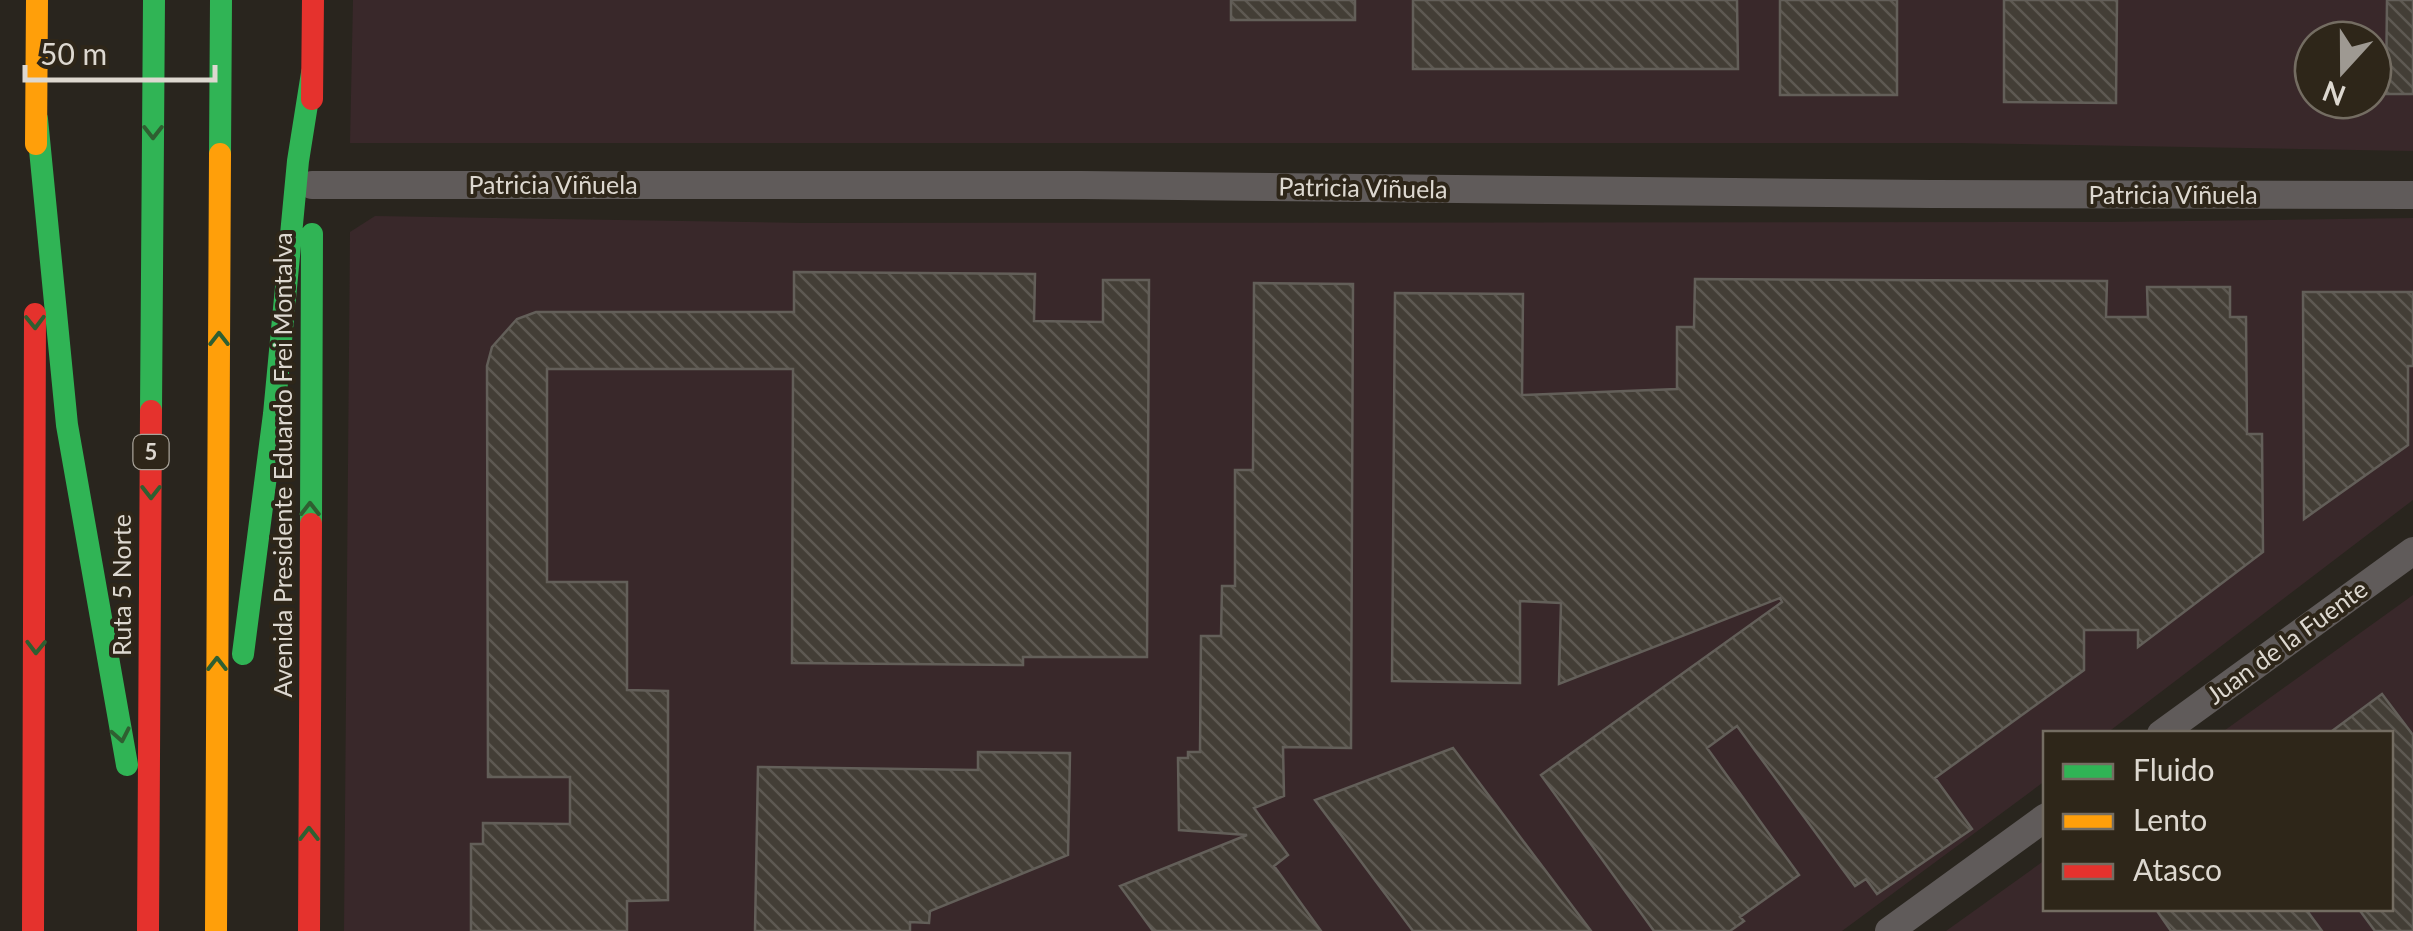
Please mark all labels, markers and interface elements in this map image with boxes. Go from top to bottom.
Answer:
scale bar [25,20,215,82]
north arrow [2293,20,2393,120]
text: 50 m [40,35,107,71]
text: N [2318,75,2350,114]
one-way arrow [142,126,164,141]
street label: Patricia Viñuela [468,169,638,199]
street label: Patricia Viñuela [1278,171,1448,203]
street label: Patricia Viñuela [2088,179,2258,209]
street label: Avenida Presidente Eduardo Frei Montalva [267,232,297,698]
one-way arrow [24,314,46,330]
one-way arrow [208,331,230,346]
road number: 5 [134,435,168,469]
one-way arrow [140,485,161,501]
one-way arrow [300,500,321,516]
street label: Ruta 5 Norte [106,514,136,656]
street label: Juan de la Fuente [2200,573,2373,710]
one-way arrow [25,640,47,655]
one-way arrow [206,656,228,672]
one-way arrow [110,727,131,744]
legend [2043,731,2393,911]
text: Fluido [2133,751,2215,787]
text: Lento [2133,801,2207,837]
one-way arrow [298,825,320,840]
text: Atasco [2133,851,2222,887]

